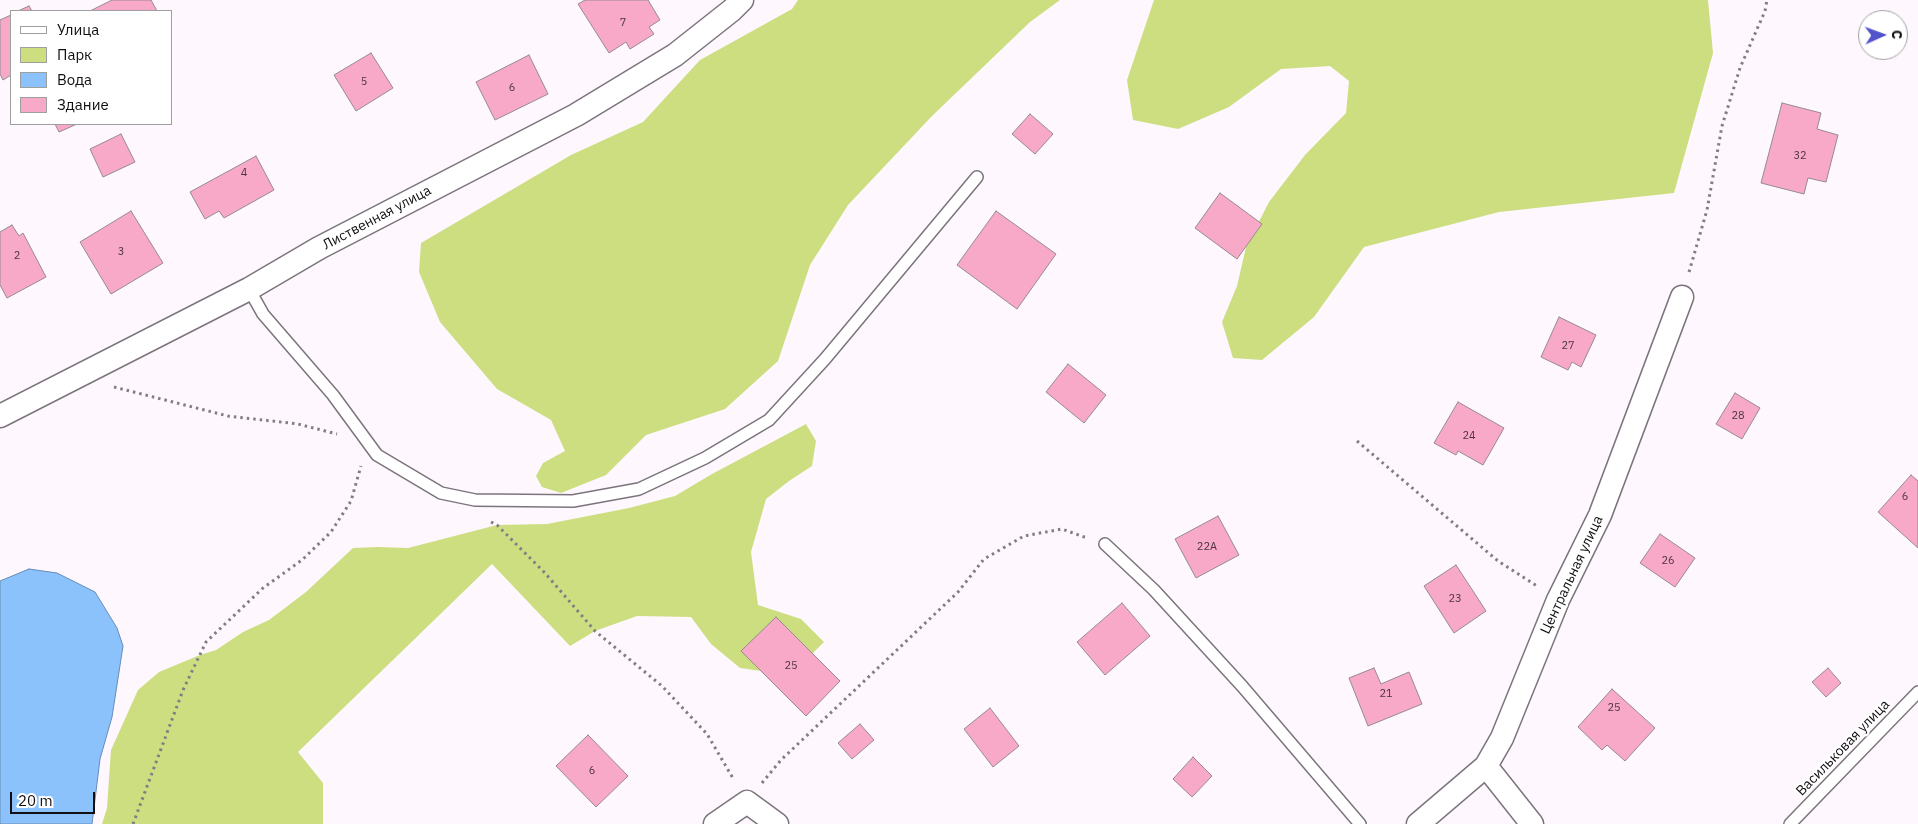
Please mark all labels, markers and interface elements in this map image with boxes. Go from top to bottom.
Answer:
legend [10,10,172,125]
north arrow [1858,10,1908,60]
house number: 7 [620,16,626,30]
text: Улица [57,20,99,39]
text: С [1888,30,1906,39]
text: Парк [57,45,92,64]
text: Вода [57,70,92,89]
house number: 5 [361,75,367,89]
house number: 6 [509,81,515,95]
text: Здание [57,95,109,114]
house number: 32 [1793,149,1807,163]
house number: 4 [241,166,247,180]
street label: Лиственная улица [320,182,434,254]
house number: 3 [118,245,124,259]
house number: 2 [14,249,20,263]
house number: 27 [1561,339,1575,353]
house number: 28 [1731,409,1745,423]
house number: 24 [1462,429,1476,443]
house number: 6 [1902,490,1908,504]
street label: Центральная улица [1537,513,1607,637]
house number: 22А [1197,540,1217,554]
house number: 26 [1661,554,1675,568]
house number: 23 [1448,592,1462,606]
house number: 25 [784,659,798,673]
house number: 21 [1379,687,1393,701]
street label: Васильковая улица [1793,696,1893,800]
house number: 25 [1607,701,1621,715]
house number: 6 [589,764,595,778]
scale bar [12,782,98,814]
text: 20 m [18,791,53,810]

